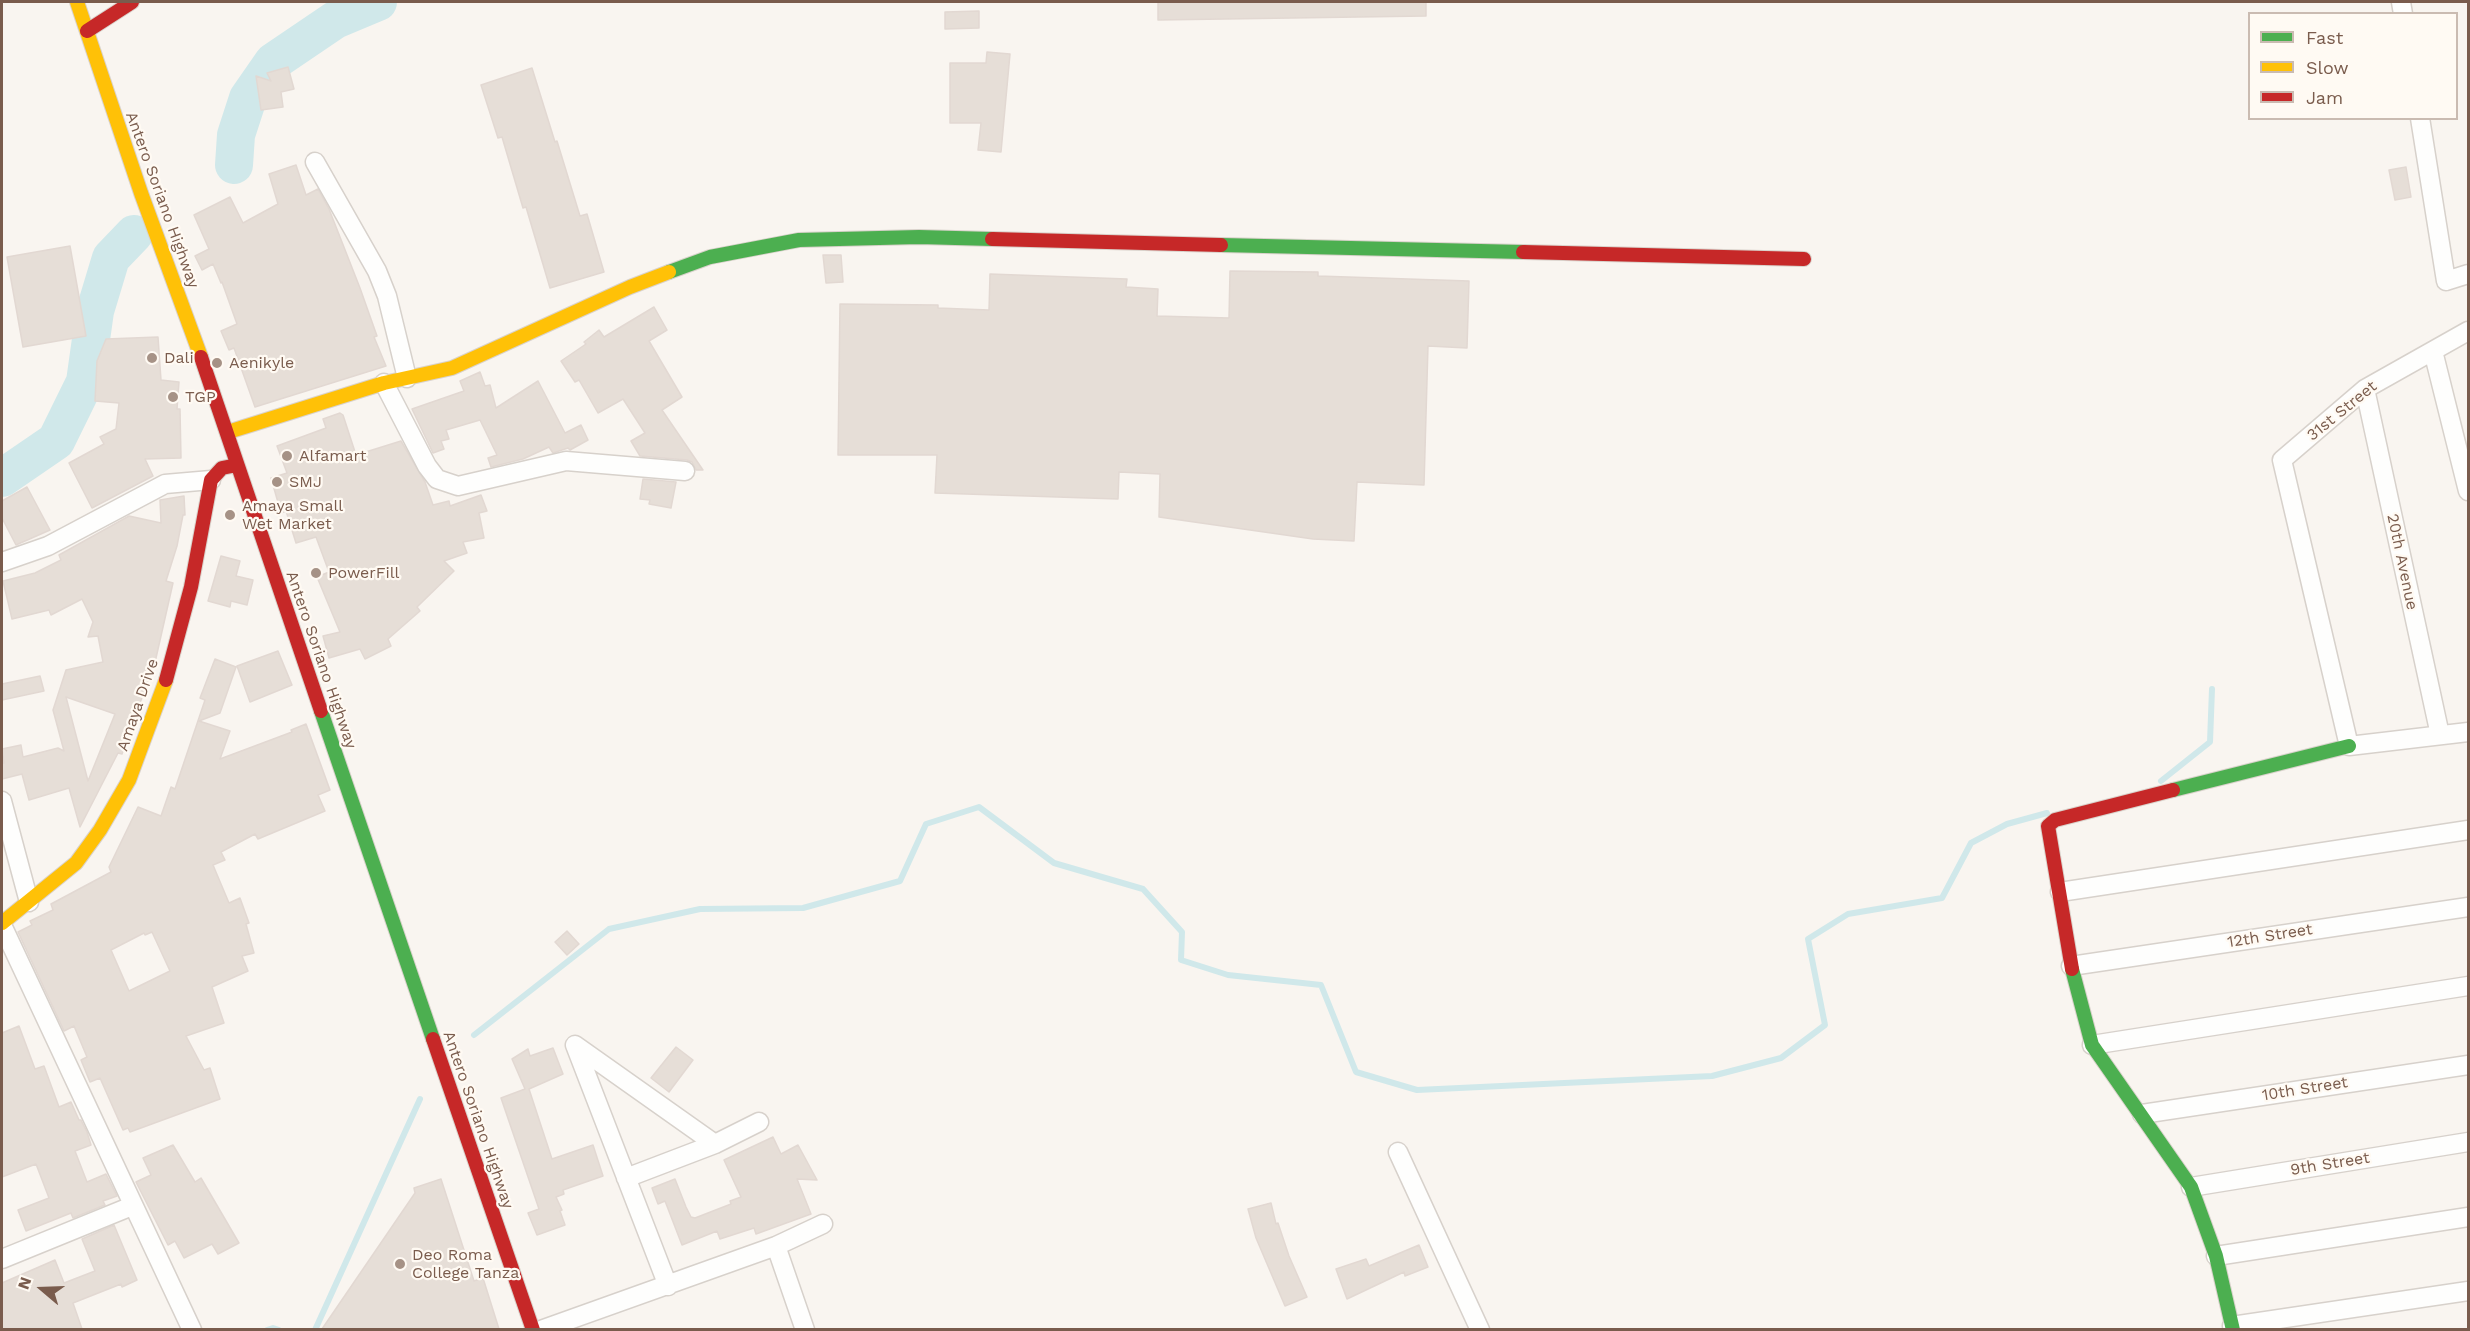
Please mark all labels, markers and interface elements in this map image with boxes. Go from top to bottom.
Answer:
legend [2248,12,2458,120]
text: Fast [2306,27,2343,48]
text: Slow [2306,57,2349,78]
text: Jam [2306,87,2343,108]
street label: Antero Soriano Highway [121,109,203,291]
place label: Dali [164,348,194,368]
marker: Dali [145,351,159,365]
place label: Aenikyle [229,353,294,373]
marker: Aenikyle [210,356,224,370]
street label: 31st Street [2303,377,2381,445]
place label: TGP [185,387,216,407]
marker: TGP [166,390,180,404]
place label: Alfamart [299,446,366,466]
marker: Alfamart [280,449,294,463]
place label: SMJ [289,472,322,492]
marker: SMJ [270,475,284,489]
place label: Amaya Small Wet Market [242,496,343,534]
marker: Amaya Small Wet Market [223,508,237,522]
street label: 20th Avenue [2382,512,2422,612]
place label: PowerFill [328,563,399,583]
marker: PowerFill [309,566,323,580]
street label: Antero Soriano Highway [282,569,360,751]
street label: Amaya Drive [113,656,163,754]
street label: 12th Street [2226,920,2314,952]
street label: Antero Soriano Highway [439,1029,517,1211]
street label: 10th Street [2261,1073,2349,1105]
street label: 9th Street [2289,1148,2371,1180]
place label: Deo Roma College Tanza [412,1245,519,1283]
marker: Deo Roma College Tanza [393,1257,407,1271]
north arrow [12,1259,72,1319]
text: N [14,1274,35,1292]

